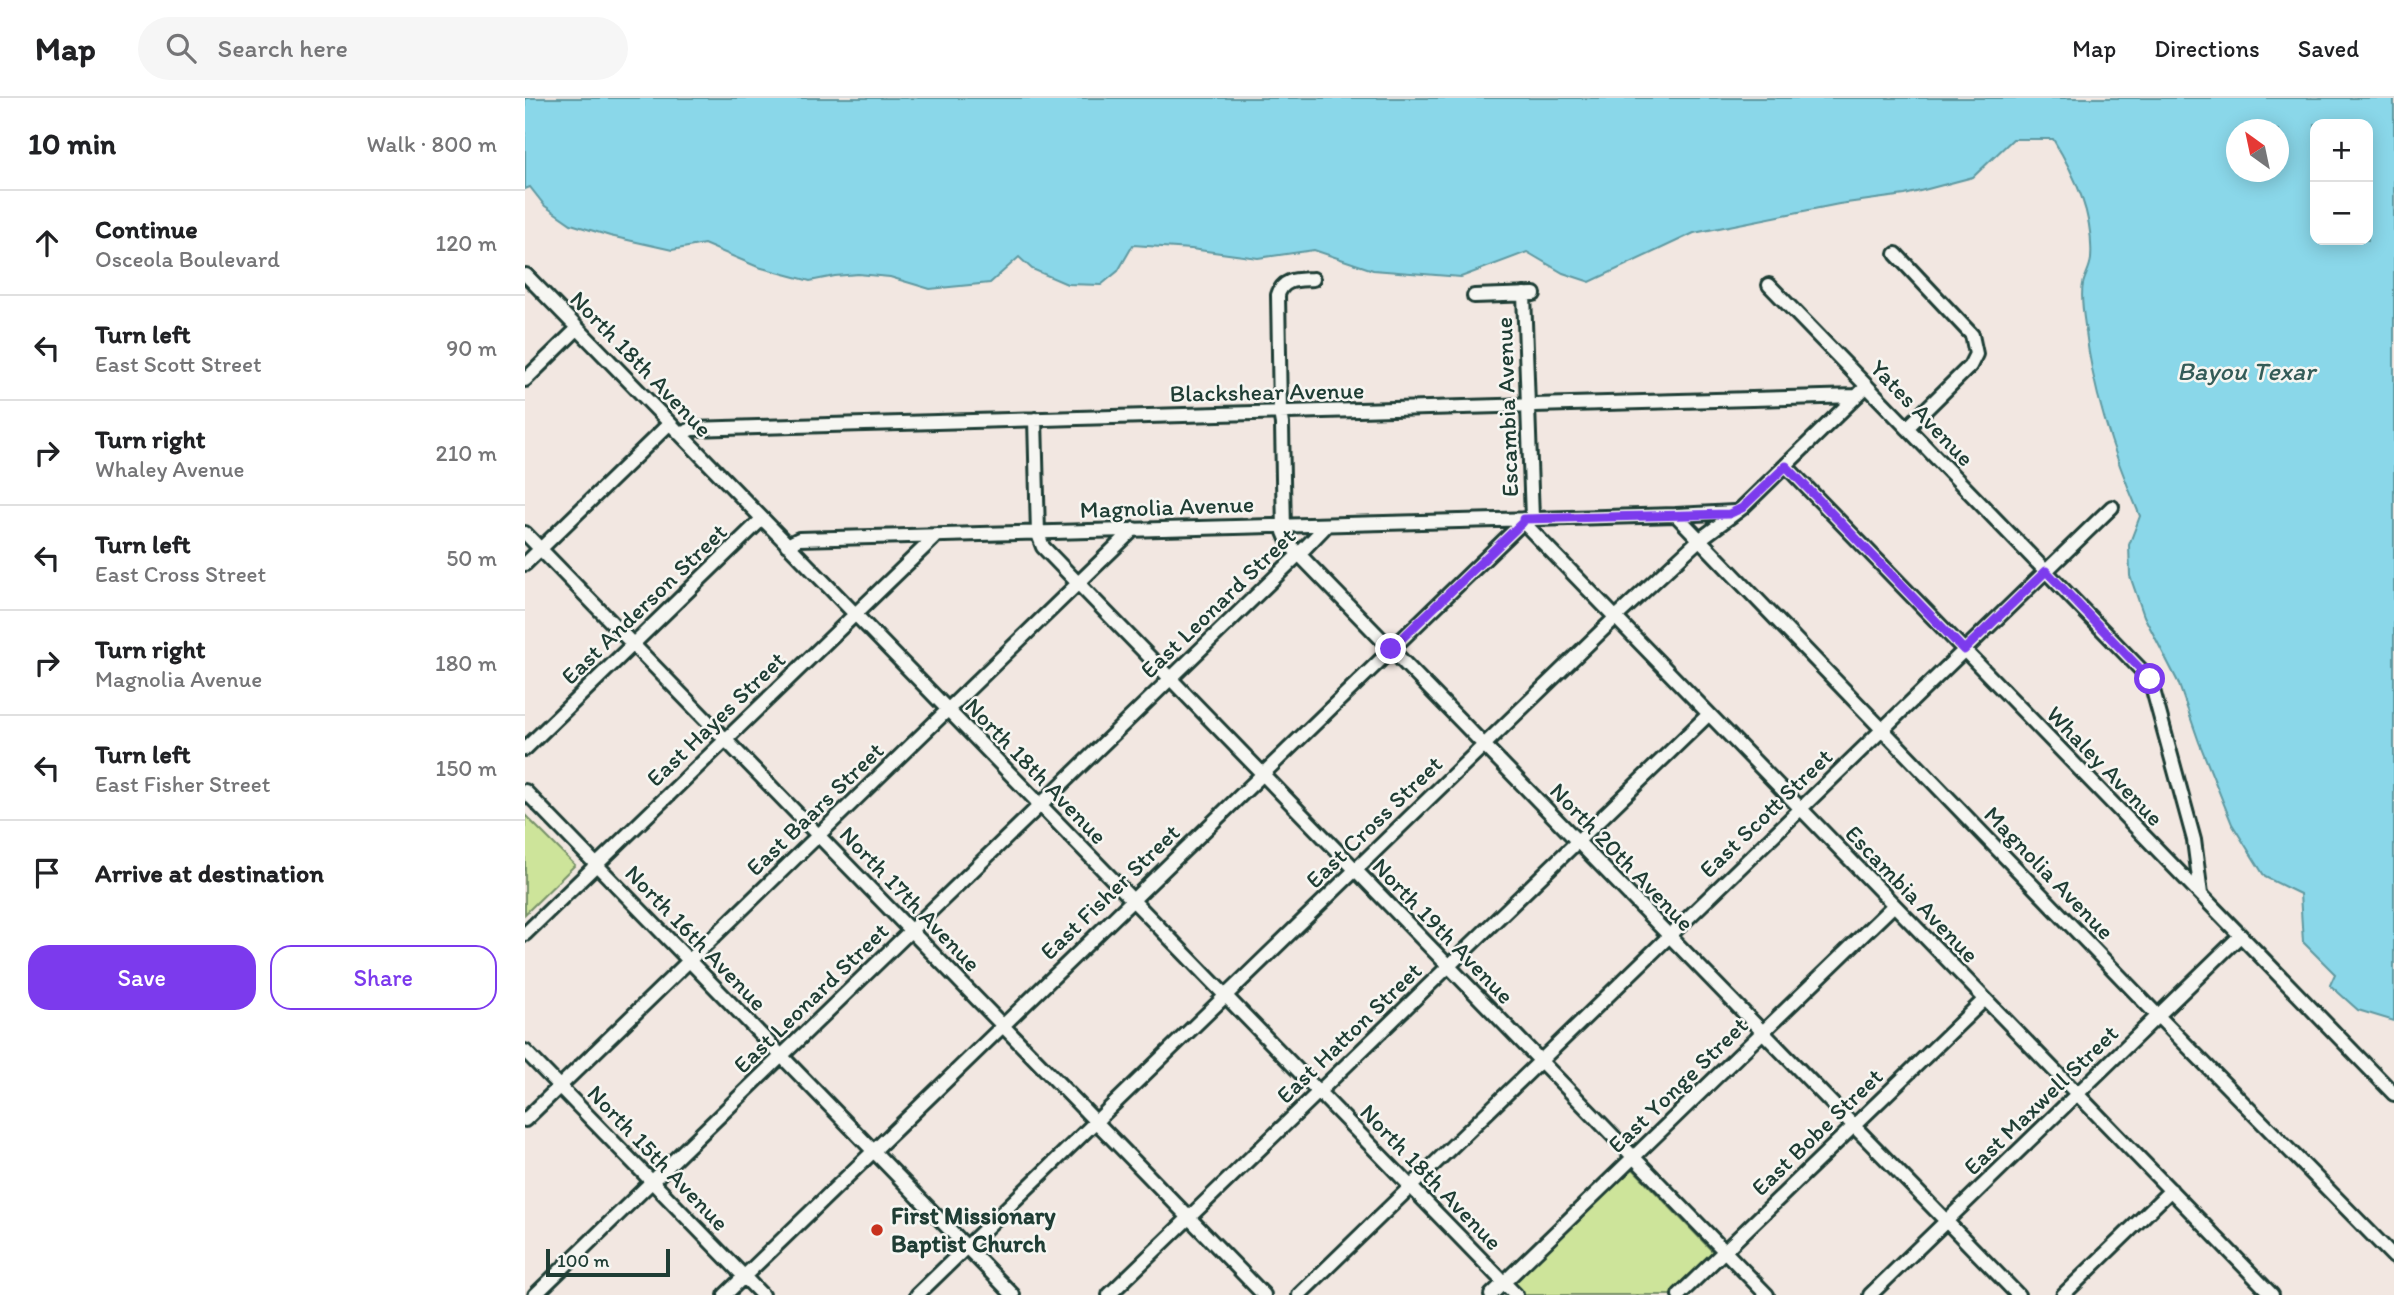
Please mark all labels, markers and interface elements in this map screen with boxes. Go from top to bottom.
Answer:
search box [138,17,628,80]
text: Map [35,29,96,68]
icon: search [162,29,200,67]
text: Search here [218,32,348,64]
text: Map [2072,34,2116,63]
text: Directions [2154,34,2260,63]
text: Saved [2298,34,2359,63]
north arrow [2226,119,2289,182]
map controls [2310,119,2373,245]
button: + [2310,119,2373,182]
text: 10 min [28,125,116,162]
text: Walk · 800 m [367,130,497,158]
button: − [2310,182,2373,245]
text: Continue [95,213,198,245]
icon: ahead [28,224,66,262]
text: 120 m [436,229,497,257]
text: Osceola Boulevard [95,245,280,273]
street label: North 18th Avenue [564,284,719,443]
street label: Escambia Avenue [1489,316,1524,498]
text: Turn left [95,318,191,350]
icon: left [28,329,66,367]
text: 90 m [446,334,497,362]
text: East Scott Street [95,350,262,378]
street label: Yates Avenue [1864,353,1980,472]
water label: Bayou Texar [2177,355,2318,387]
street label: Blackshear Avenue [1169,375,1365,408]
text: Turn right [95,423,206,455]
icon: right [28,434,66,472]
text: 210 m [436,439,497,467]
text: Whaley Avenue [95,455,245,483]
street label: Magnolia Avenue [1079,489,1255,524]
street label: East Anderson Street [555,517,733,690]
street label: East Leonard Street [1134,521,1301,684]
text: Turn left [95,528,191,560]
icon: left [28,539,66,577]
text: 50 m [446,544,497,572]
text: East Cross Street [95,560,266,588]
text: Turn right [95,633,206,665]
route end [1375,633,1406,664]
icon: right [28,644,66,682]
street label: East Hayes Street [640,645,791,792]
text: 180 m [435,649,497,677]
route start [2134,663,2165,694]
text: Magnolia Avenue [95,665,262,693]
street label: North 18th Avenue [959,691,1114,850]
street label: Whaley Avenue [2041,699,2170,832]
street label: East Baars Street [740,736,889,882]
text: Turn left [95,738,191,770]
street label: East Scott Street [1693,742,1838,883]
icon: left [28,749,66,787]
street label: East Cross Street [1299,749,1448,894]
text: 150 m [436,754,497,782]
text: East Fisher Street [95,770,270,798]
street label: North 20th Avenue [1544,776,1701,937]
street label: Magnolia Avenue [1978,800,2120,946]
street label: East Fisher Street [1034,818,1186,966]
street label: Escambia Avenue [1839,819,1985,969]
street label: North 17th Avenue [834,820,987,977]
street label: North 19th Avenue [1366,852,1520,1010]
icon: arrive [28,854,66,892]
text: Arrive at destination [95,857,324,889]
street label: North 16th Avenue [619,859,773,1017]
street label: East Leonard Street [727,916,894,1079]
button: Save [28,945,256,1010]
button: Share [270,945,497,1010]
street label: East Hatton Street [1270,956,1427,1109]
street label: East Yonge Street [1602,1011,1754,1159]
street label: East Maxwell Street [1957,1018,2124,1181]
street label: East Bobe Street [1745,1062,1888,1202]
street label: North 15th Avenue [581,1079,735,1237]
street label: North 18th Avenue [1354,1097,1509,1256]
place label: First Missionary Baptist Church [891,1201,1056,1259]
marker: First Missionary Baptist Church [869,1222,885,1238]
scale bar [546,1246,670,1278]
text: 100 m [557,1249,609,1272]

